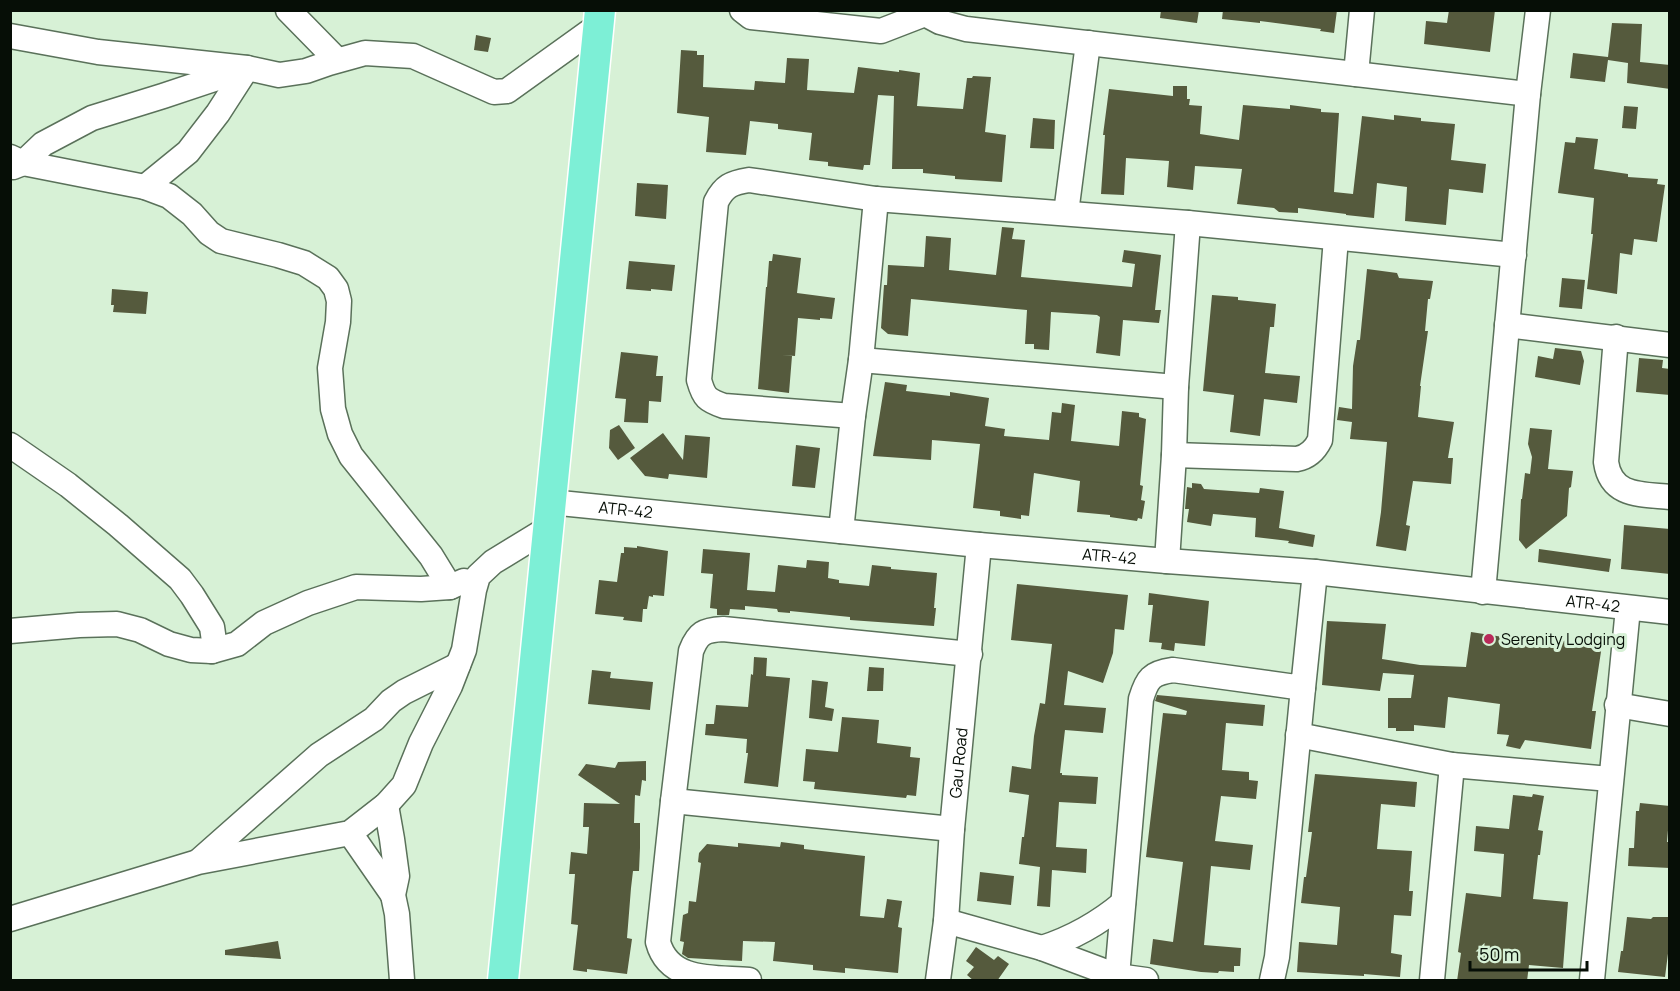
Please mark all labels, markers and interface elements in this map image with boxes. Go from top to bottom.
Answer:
street label: ATR-42 [597,496,654,523]
street label: ATR-42 [1081,543,1137,569]
street label: ATR-42 [1565,589,1621,617]
place label: Serenity Lodging [1501,628,1625,650]
marker: Serenity Lodging [1482,632,1496,646]
street label: Gau Road [944,727,973,799]
scale bar [1470,934,1587,972]
text: 50 m [1479,942,1519,966]

